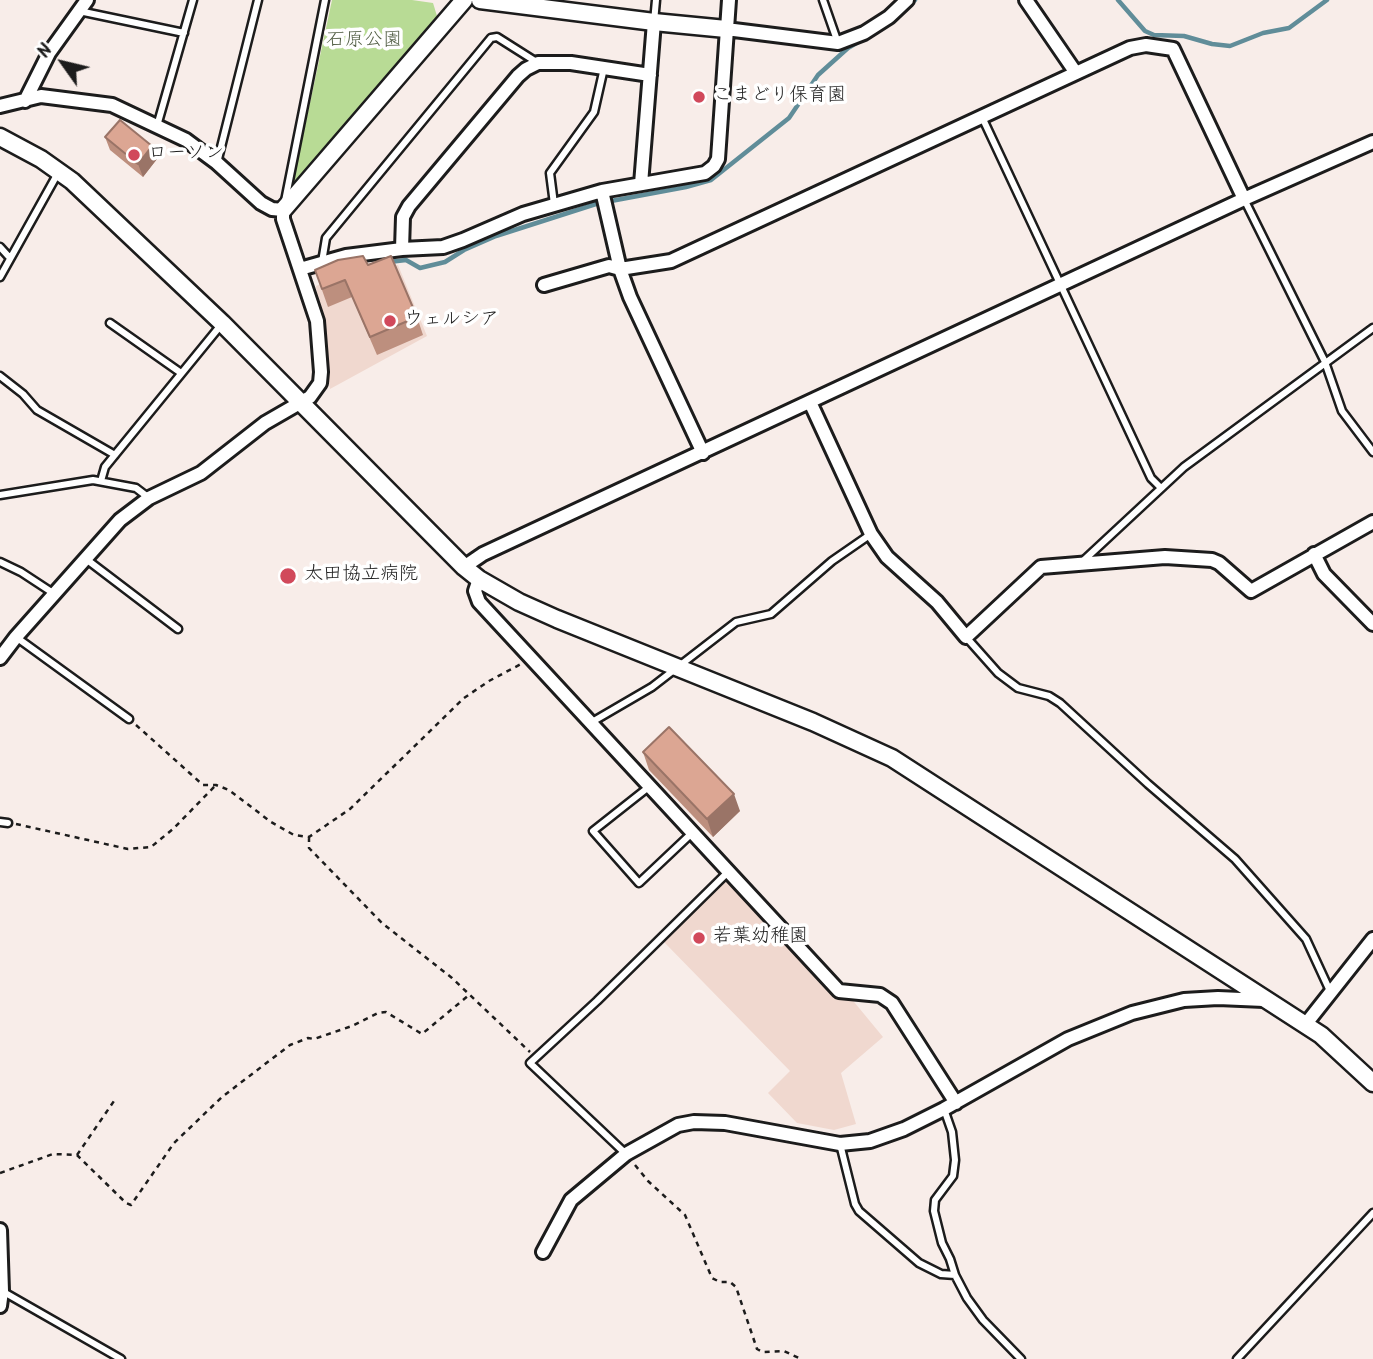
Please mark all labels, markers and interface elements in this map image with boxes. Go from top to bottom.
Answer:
north arrow [28,28,98,98]
park label: 石原公園 [326,31,402,53]
text: N [30,38,61,65]
place label: こまどり保育園 [713,86,846,108]
marker: こまどり保育園 [691,89,707,105]
place label: ローソン [148,144,224,166]
marker: ローソン [126,147,142,163]
place label: ウェルシア [404,310,499,332]
marker: ウェルシア [382,313,398,329]
place label: 太田協立病院 [304,565,418,587]
marker: 太田協立病院 [278,566,298,586]
place label: 若葉幼稚園 [713,927,808,949]
marker: 若葉幼稚園 [691,930,707,946]

